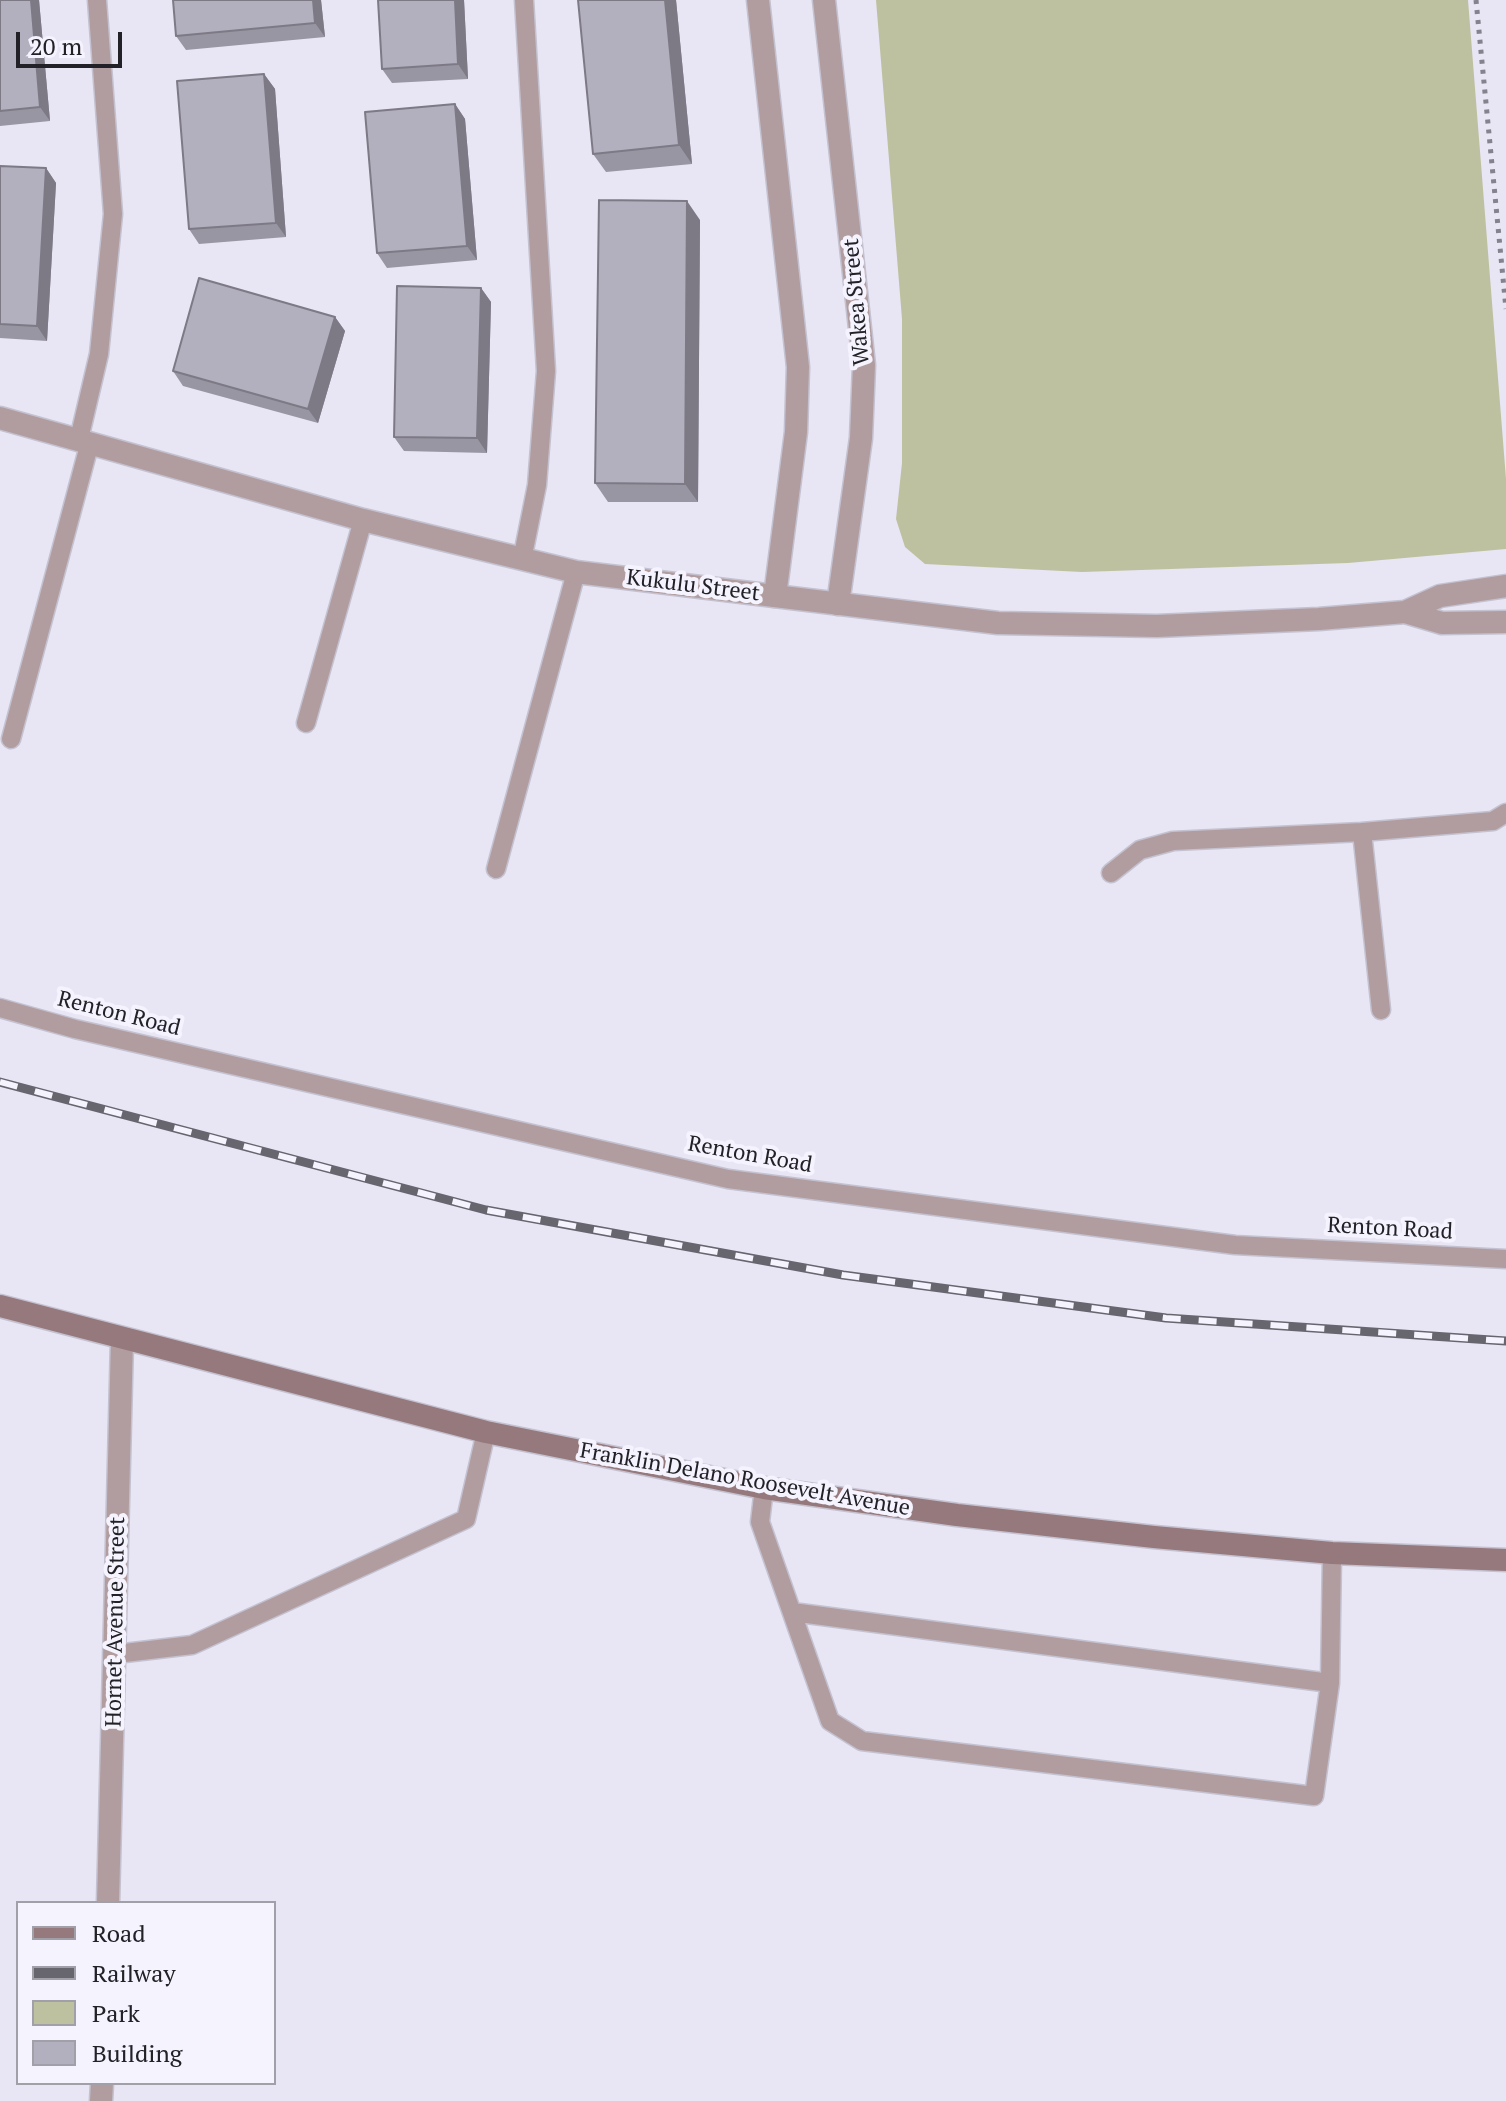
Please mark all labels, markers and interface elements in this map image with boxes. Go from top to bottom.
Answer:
scale bar [20,16,126,66]
text: 20 m [30,30,82,62]
street label: Wakea Street [838,237,876,367]
street label: Kukulu Street [625,565,761,607]
street label: Renton Road [55,986,183,1042]
street label: Renton Road [686,1131,814,1179]
street label: Renton Road [1327,1213,1453,1245]
street label: Franklin Delano Roosevelt Avenue [578,1438,912,1522]
street label: Hornet Avenue Street [101,1517,131,1727]
legend [16,1901,276,2085]
text: Road [92,1917,146,1949]
text: Railway [92,1957,176,1989]
text: Park [92,1997,140,2029]
text: Building [92,2037,182,2069]

